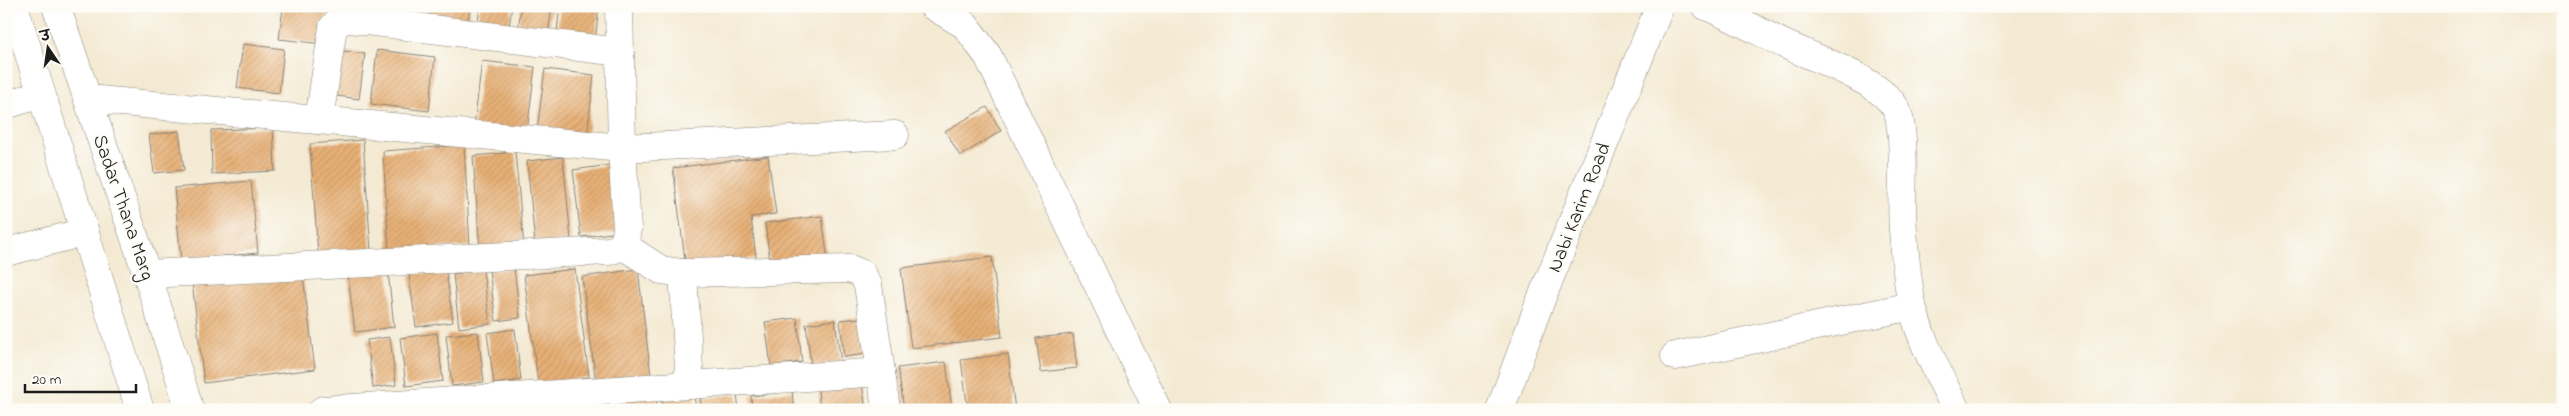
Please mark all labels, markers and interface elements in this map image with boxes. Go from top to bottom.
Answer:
north arrow [22,22,72,72]
text: उ [37,25,54,49]
street label: Sadar Thana Marg [83,131,161,285]
street label: Nabi Karim Road [1541,139,1620,277]
scale bar [25,361,136,393]
text: 20 m [32,369,62,391]

